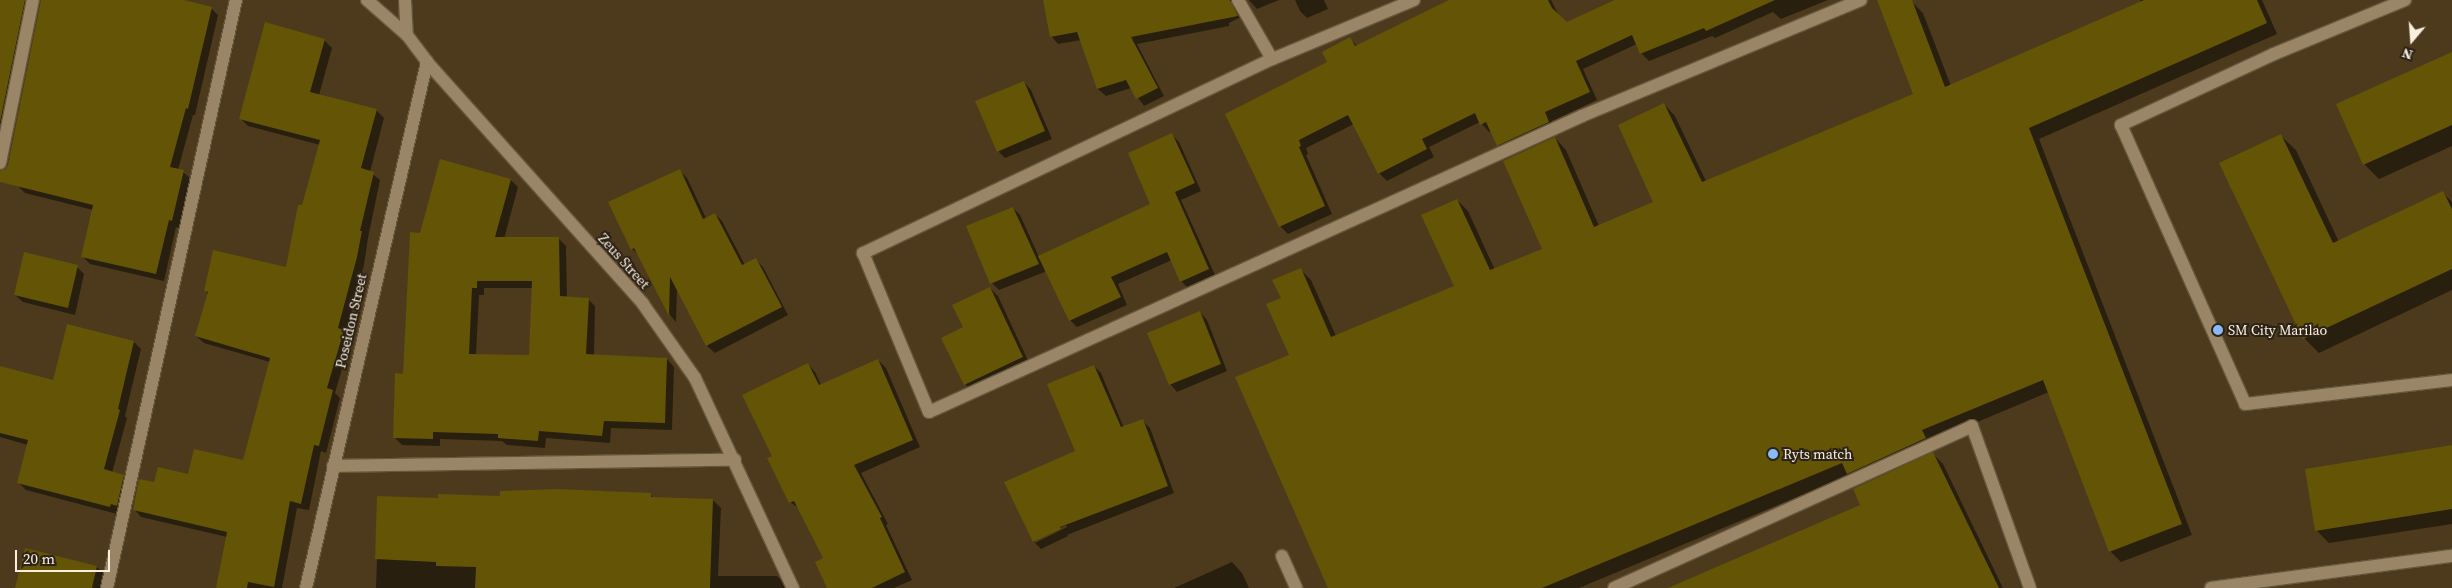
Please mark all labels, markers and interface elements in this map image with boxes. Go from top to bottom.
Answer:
north arrow [2387,15,2437,65]
text: N [2399,43,2415,65]
street label: Zeus Street [595,230,653,292]
street label: Poseidon Street [332,272,370,370]
place label: SM City Marilao [2228,322,2327,338]
marker: SM City Marilao [2212,324,2224,336]
place label: Ryts match [1783,446,1852,462]
marker: Ryts match [1767,448,1779,460]
scale bar [18,540,112,572]
text: 20 m [23,548,55,569]

